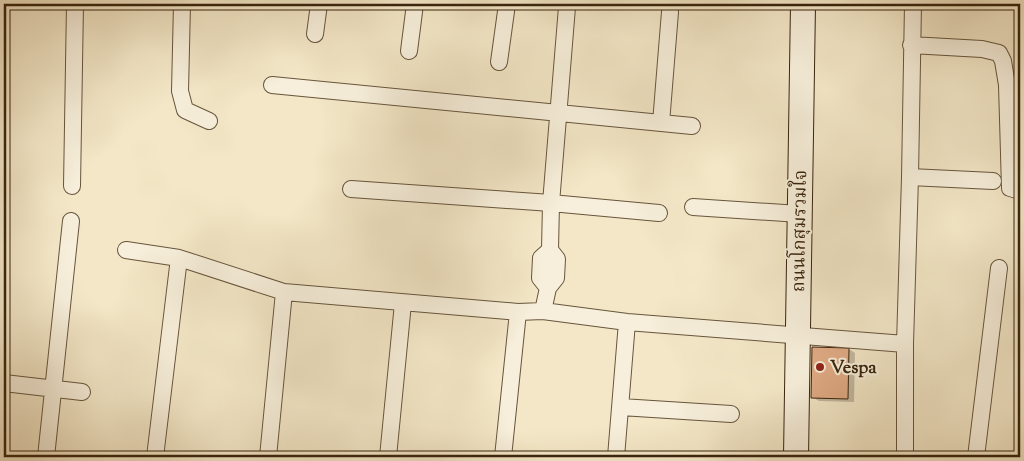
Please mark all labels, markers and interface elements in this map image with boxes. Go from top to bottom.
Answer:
street label: ถนนโกสุมรวมใจ [785,170,815,292]
place label: Vespa [830,356,877,382]
marker: Vespa [814,361,826,373]

